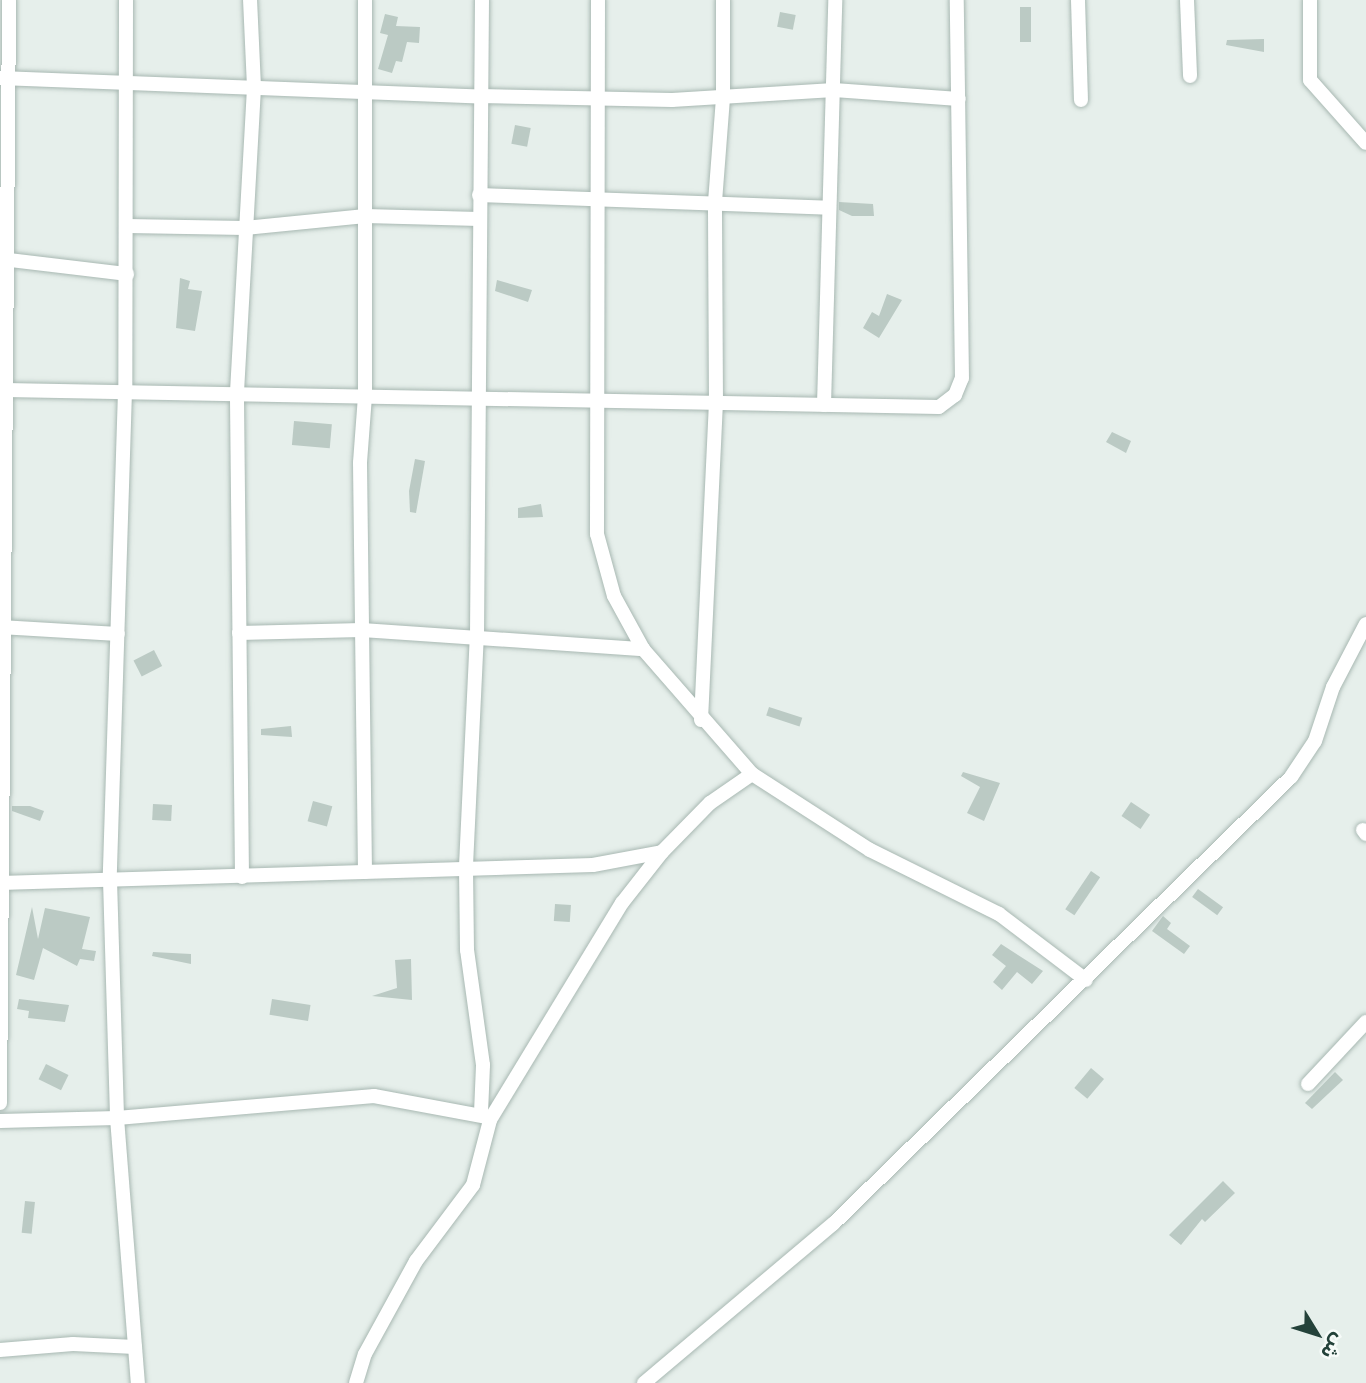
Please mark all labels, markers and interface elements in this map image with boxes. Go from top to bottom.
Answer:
north arrow [1282,1299,1352,1369]
text: ش [1317,1330,1350,1364]

